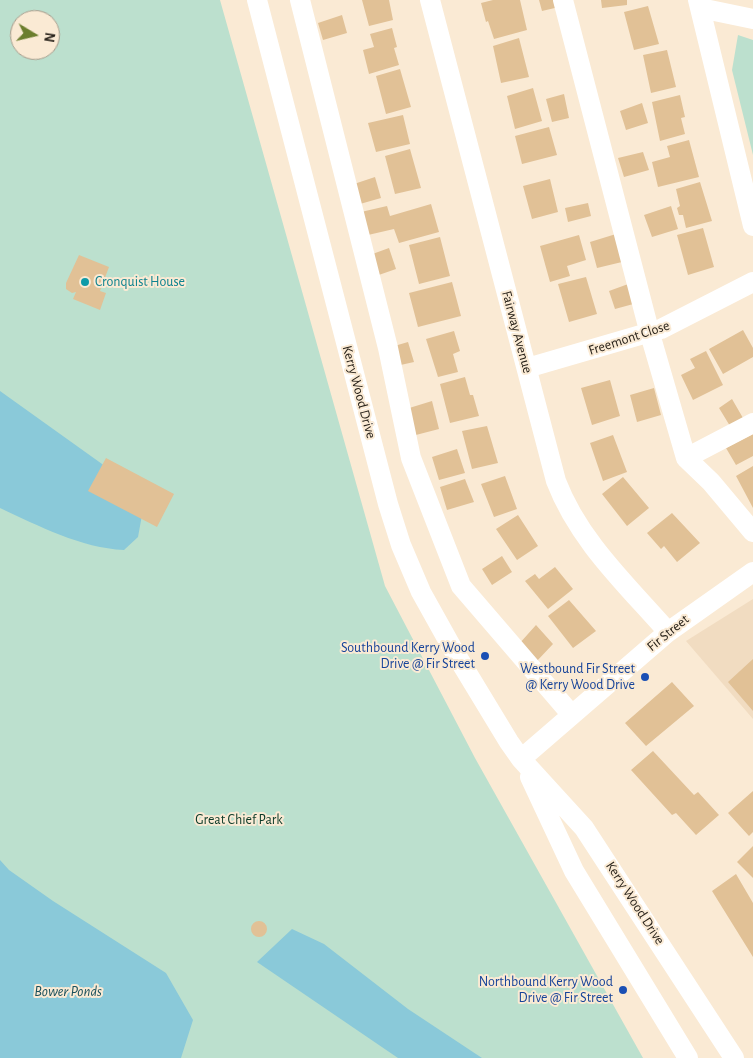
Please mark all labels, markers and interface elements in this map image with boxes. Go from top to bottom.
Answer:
north arrow [10,10,60,60]
text: N [41,31,57,43]
place label: Cronquist House [95,274,185,290]
marker: Cronquist House [79,276,91,288]
street label: Fairway Avenue [498,289,536,375]
street label: Freemont Close [586,317,672,359]
street label: Kerry Wood Drive [339,344,379,440]
street label: Fir Street [644,611,692,655]
place label: Southbound Kerry Wood Drive @ Fir Street [341,640,475,672]
marker: Southbound Kerry Wood Drive @ Fir Street [479,650,491,662]
place label: Westbound Fir Street @ Kerry Wood Drive [520,661,635,694]
marker: Westbound Fir Street @ Kerry Wood Drive [639,671,651,683]
park label: Great Chief Park [195,812,283,828]
street label: Kerry Wood Drive [602,858,668,948]
place label: Northbound Kerry Wood Drive @ Fir Street [479,974,613,1006]
water label: Bower Ponds [34,982,102,1000]
marker: Northbound Kerry Wood Drive @ Fir Street [617,984,629,996]

